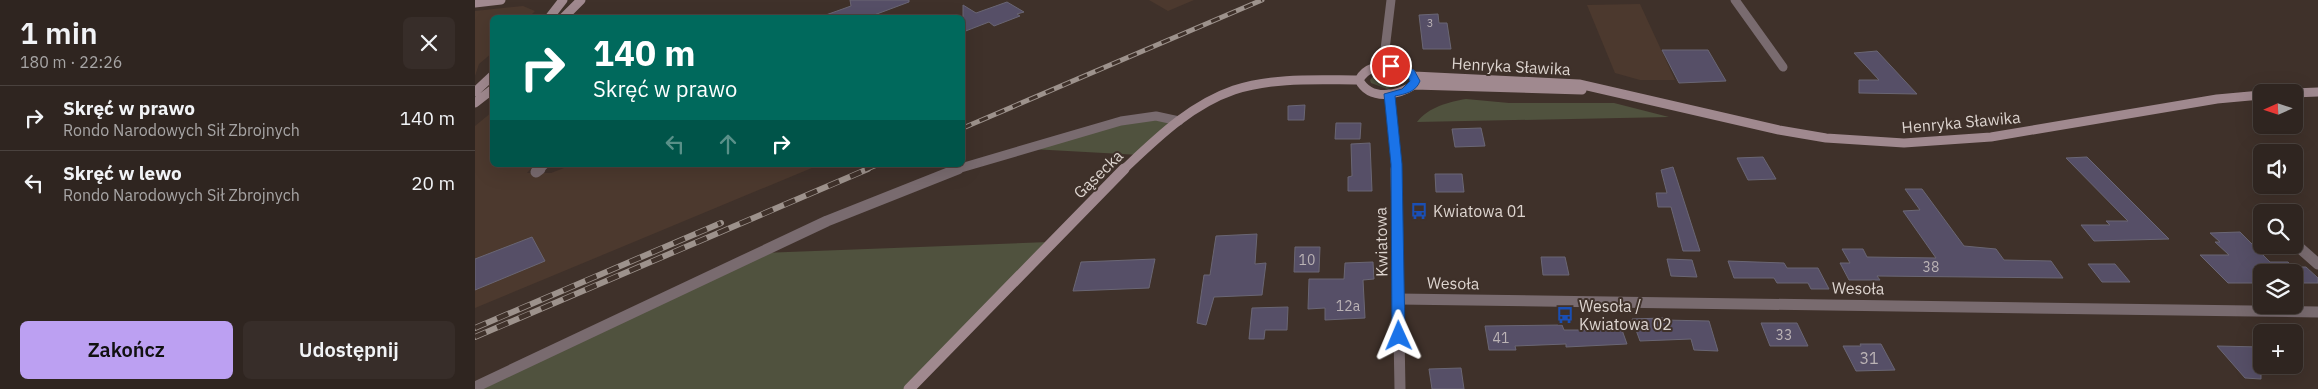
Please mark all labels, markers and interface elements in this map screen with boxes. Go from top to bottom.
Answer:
text: 1 min [20,13,98,52]
house number: 3 [1427,16,1433,30]
button: close [403,17,455,69]
text: 140 m [593,30,696,76]
icon: right [510,35,575,100]
pin [1370,45,1412,87]
text: 180 m · 22:26 [20,52,122,72]
icon: arrive [1377,52,1405,80]
street label: Henryka Sławika [1451,53,1572,79]
text: Skręć w prawo [593,74,737,103]
north arrow [2253,84,2303,134]
map controls [2253,84,2303,374]
text: Skręć w prawo [63,96,195,120]
icon: right [20,104,48,132]
text: 140 m [400,106,455,130]
street label: Henryka Sławika [1901,107,2022,137]
text: Rondo Narodowych Sił Zbrojnych [63,120,300,140]
icon: left [661,130,689,158]
icon: ahead [714,130,742,158]
icon: right [767,130,795,158]
button: sound [2253,144,2303,194]
street label: Gąsecka [1069,145,1127,202]
text: Skręć w lewo [63,161,182,185]
icon: left [20,169,48,197]
text: 20 m [411,171,455,195]
text: Rondo Narodowych Sił Zbrojnych [63,185,300,205]
bus stop icon: Kwiatowa 01 [1409,201,1429,221]
place label: Kwiatowa 01 [1433,201,1526,221]
button: search [2253,204,2303,254]
street label: Kwiatowa [1370,206,1392,277]
house number: 10 [1299,251,1315,269]
house number: 38 [1923,258,1939,276]
button: layers [2253,264,2303,314]
street label: Wesoła [1427,273,1480,293]
street label: Wesoła [1832,278,1885,298]
place label: Wesoła / Kwiatowa 02 [1579,296,1672,334]
house number: 12a [1336,297,1361,315]
bus stop icon: Wesoła / Kwiatowa 02 [1555,305,1575,325]
position arrow [1372,309,1424,361]
button: Zakończ [20,321,233,379]
button: Udostępnij [243,321,455,379]
button: + [2253,324,2303,374]
house number: 33 [1776,326,1792,344]
house number: 41 [1493,329,1509,347]
house number: 31 [1859,348,1879,368]

